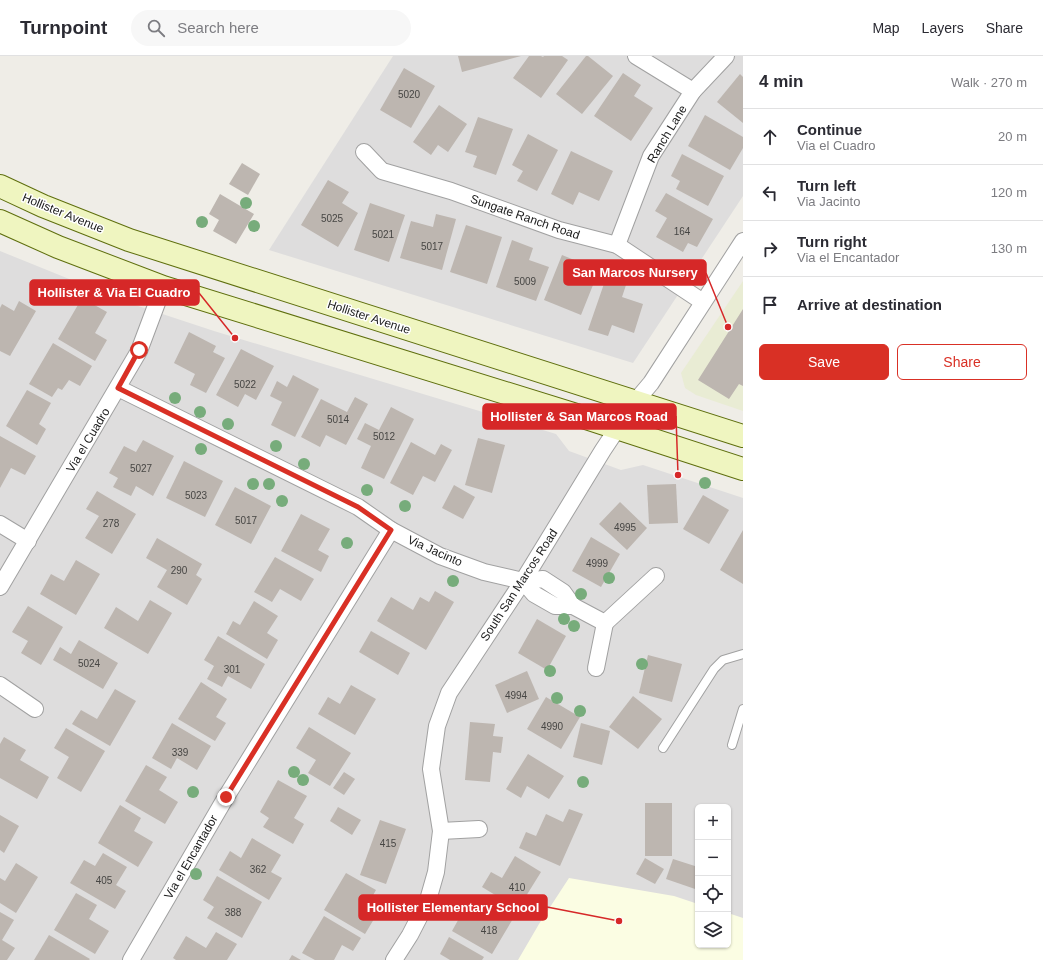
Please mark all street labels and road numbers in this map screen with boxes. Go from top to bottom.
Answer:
street label: Ranch Lane [644,102,690,165]
street label: Hollister Avenue [20,190,106,236]
street label: Sungate Ranch Road [468,192,582,242]
street label: Hollister Avenue [326,297,413,337]
street label: Via el Cuadro [63,405,113,475]
street label: South San Marcos Road [478,526,560,644]
street label: Via Jacinto [405,533,465,569]
street label: Via el Encantador [161,813,221,901]

